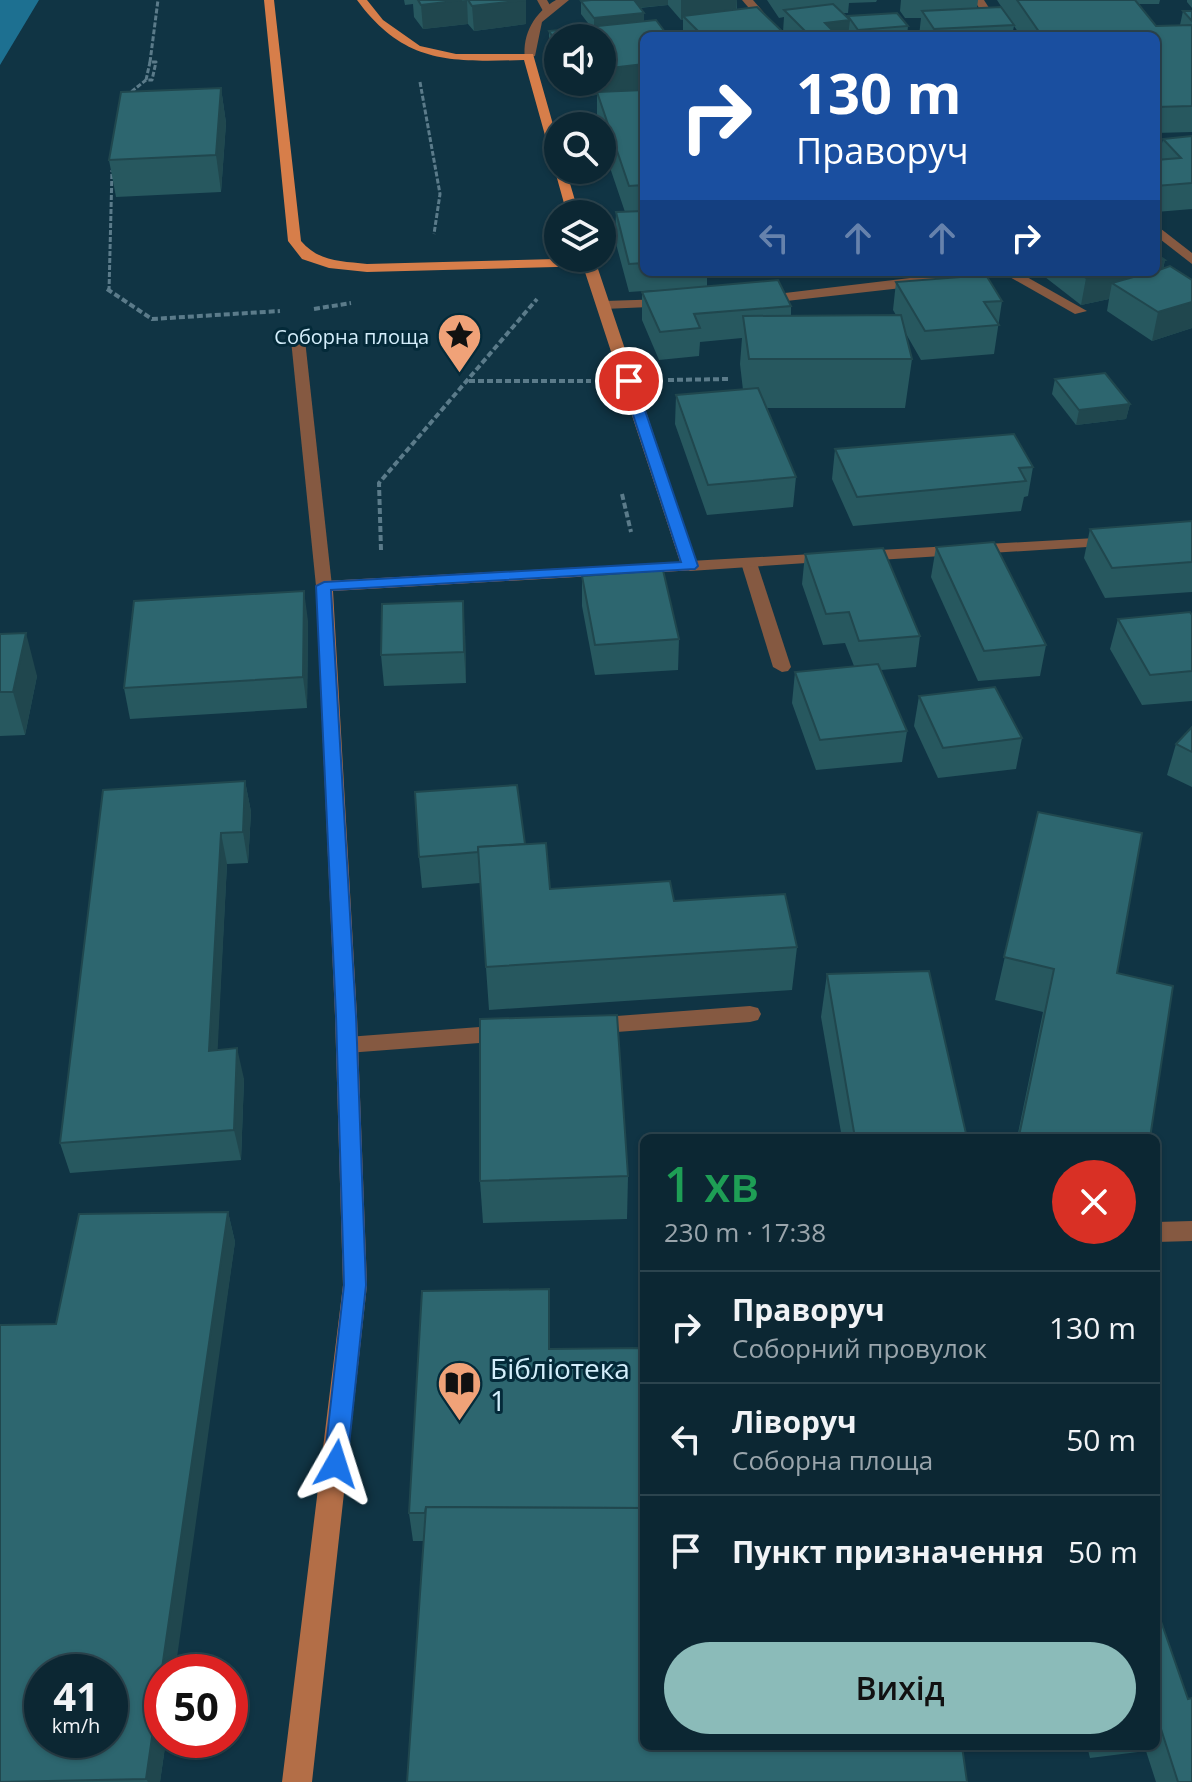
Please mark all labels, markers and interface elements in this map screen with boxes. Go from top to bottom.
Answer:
map controls [544,24,616,272]
button: sound [544,24,616,96]
text: 130 m [796,54,962,130]
icon: right [664,64,768,168]
button: search [544,112,616,184]
text: Праворуч [796,126,968,175]
button: layers [544,200,616,272]
icon: left [752,216,796,260]
icon: ahead [836,216,880,260]
icon: ahead [920,216,964,260]
icon: right [1004,216,1048,260]
place icon: Соборна площа [436,312,484,375]
place label: Соборна площа [274,323,429,350]
pin [595,347,663,415]
icon: arrive [607,359,651,403]
text: 1 хв [664,1151,759,1216]
button: close [1052,1160,1136,1244]
text: 230 m · 17:38 [664,1214,826,1250]
text: Праворуч [732,1289,885,1330]
icon: right [664,1305,708,1349]
text: 130 m [1049,1307,1136,1348]
text: Соборний провулок [732,1330,987,1366]
place label: Бібліотека 1 [490,1349,630,1419]
library icon: Бібліотека 1 [435,1360,483,1423]
text: Ліворуч [732,1401,857,1442]
icon: left [664,1417,708,1461]
text: 50 m [1066,1419,1136,1460]
position arrow [294,1422,378,1506]
text: Соборна площа [732,1442,933,1478]
icon: arrive [664,1529,708,1573]
text: Пункт призначення [732,1531,1044,1572]
text: 50 m [1068,1531,1138,1572]
button: Вихід [664,1642,1136,1734]
speed limit sign: 50 [144,1654,248,1758]
text: 41 [53,1668,99,1723]
text: km/h [52,1712,100,1739]

